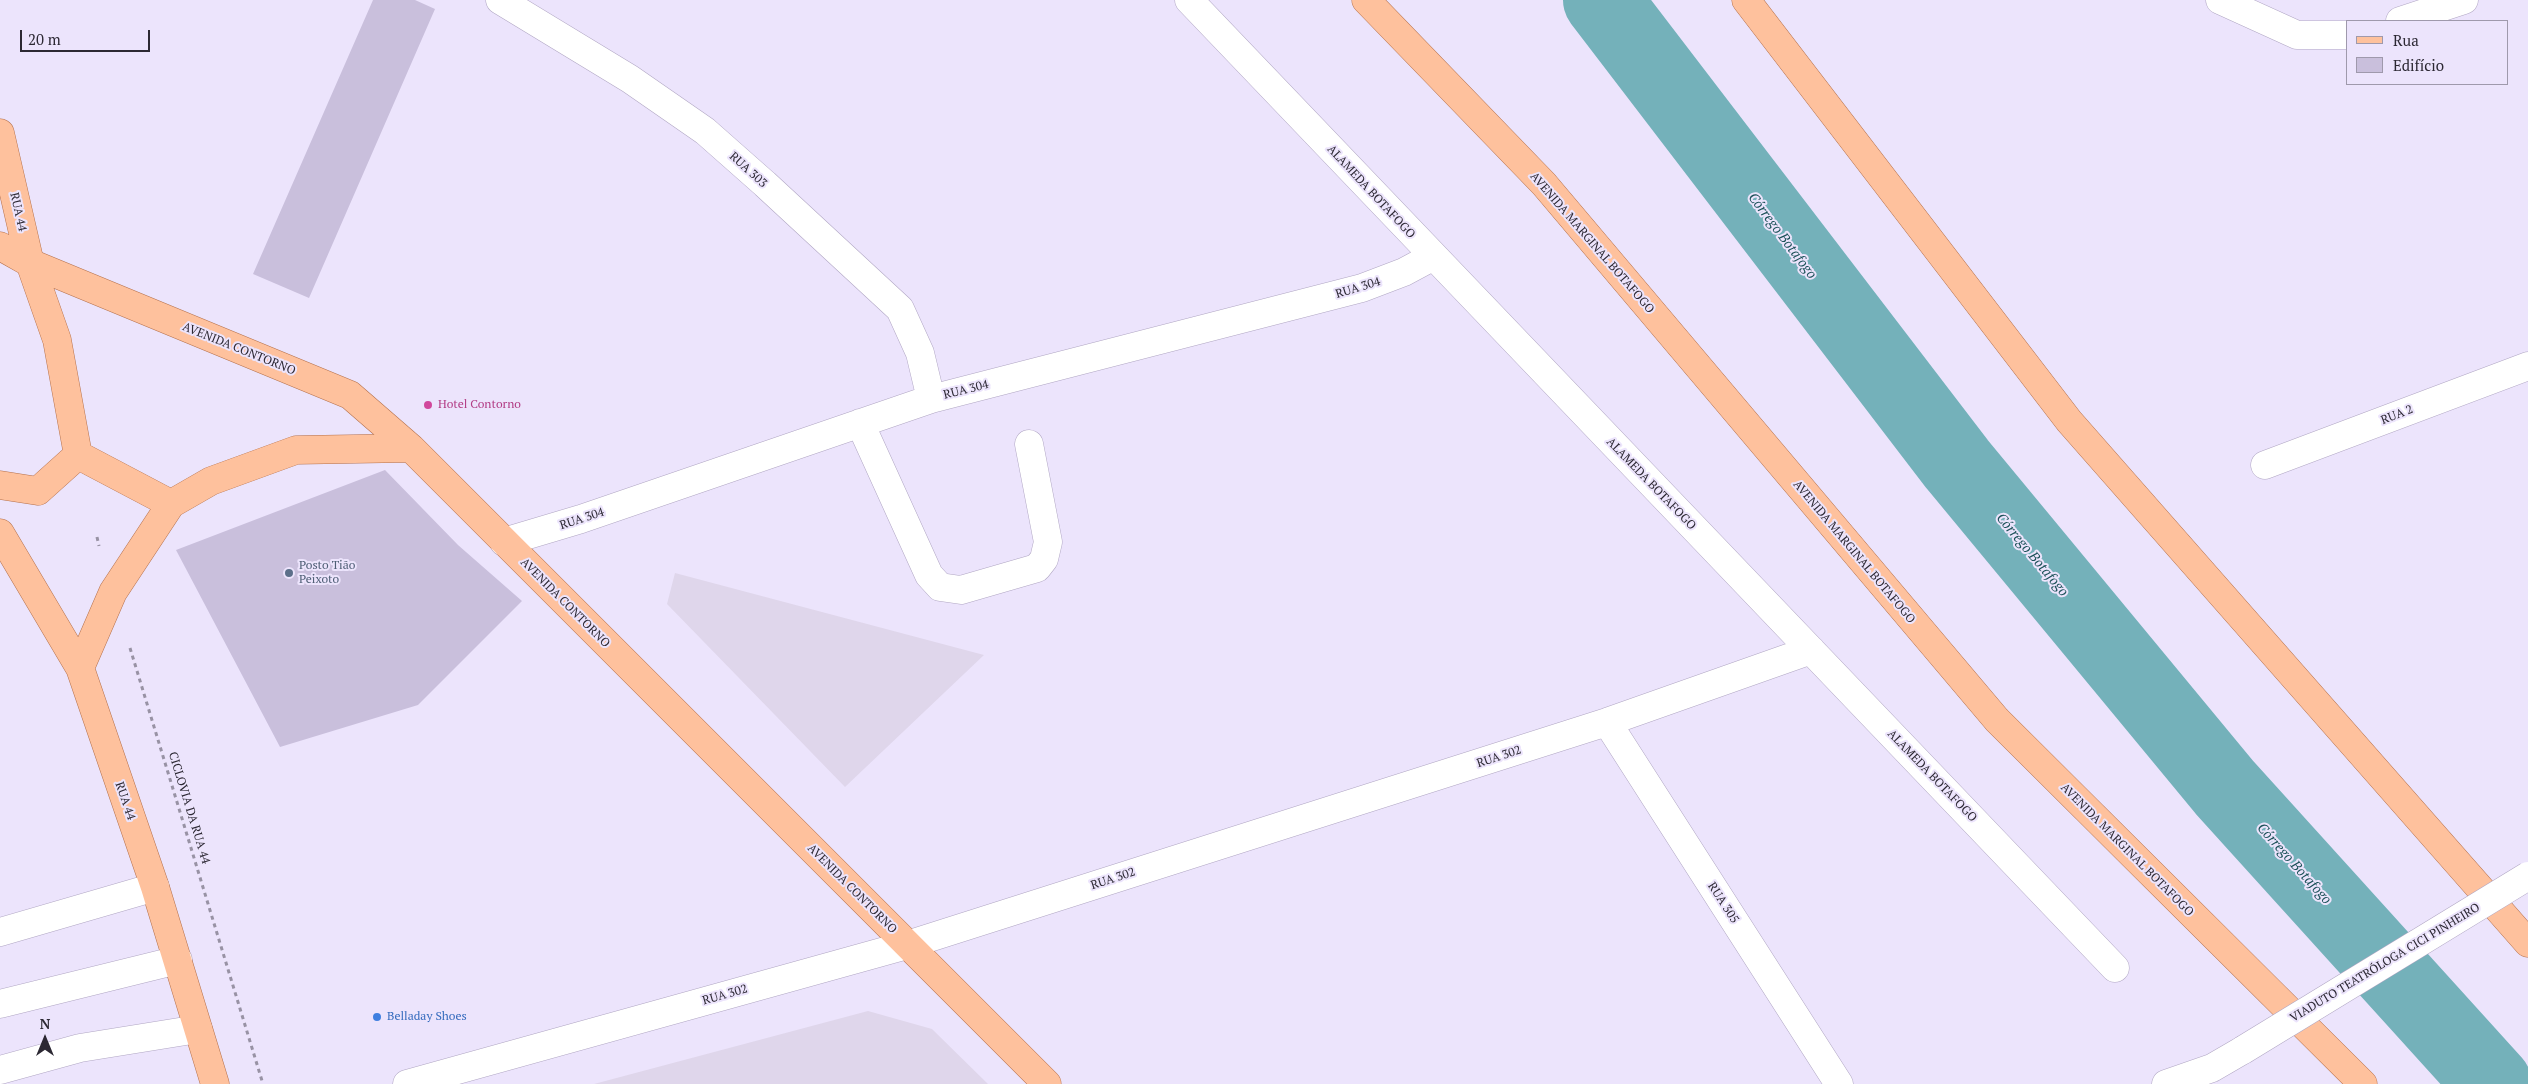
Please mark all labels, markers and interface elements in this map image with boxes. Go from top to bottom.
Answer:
scale bar [22,20,152,52]
legend [2346,20,2508,85]
text: 20 m [28,29,61,49]
text: Rua [2393,30,2419,50]
text: Edifício [2393,55,2444,75]
street label: ALAMEDA BOTAFOGO [1324,142,1418,242]
street label: RUA 303 [726,149,770,191]
street label: AVENIDA MARGINAL BOTAFOGO [1527,170,1657,316]
water label: Córrego Botafogo [1744,190,1820,282]
street label: RUA 44 [7,191,29,233]
street label: RUA 304 [1334,274,1382,302]
street label: AVENIDA CONTORNO [180,320,298,378]
street label: RUA 304 [942,377,990,403]
place label: Hotel Contorno [438,398,521,412]
marker: Hotel Contorno [422,399,434,411]
street label: RUA 2 [2379,402,2415,428]
street label: ALAMEDA BOTAFOGO [1603,435,1699,533]
street label: AVENIDA MARGINAL BOTAFOGO [1790,478,1918,626]
street label: RUA 304 [558,505,606,533]
water label: Córrego Botafogo [1992,510,2072,600]
street label: AVENIDA CONTORNO [517,555,613,651]
place label: Posto Tião Peixoto [299,559,355,587]
marker: Posto Tião Peixoto [283,567,295,579]
street label: ALAMEDA BOTAFOGO [1884,727,1980,825]
street label: RUA 302 [1475,743,1523,771]
street label: CICLOVIA DA RUA 44 [165,750,213,866]
street label: RUA 44 [112,780,138,822]
street label: AVENIDA MARGINAL BOTAFOGO [2058,781,2196,919]
water label: Córrego Botafogo [2253,820,2335,908]
street label: AVENIDA CONTORNO [804,841,900,937]
street label: RUA 302 [1089,865,1137,893]
street label: RUA 305 [1704,880,1742,926]
street label: VIADUTO TEATRÓLOGA CICI PINHEIRO [2287,900,2483,1026]
street label: RUA 302 [701,982,749,1008]
place label: Belladay Shoes [387,1010,467,1024]
marker: Belladay Shoes [371,1011,383,1023]
north arrow [20,1014,70,1064]
text: N [40,1014,50,1033]

